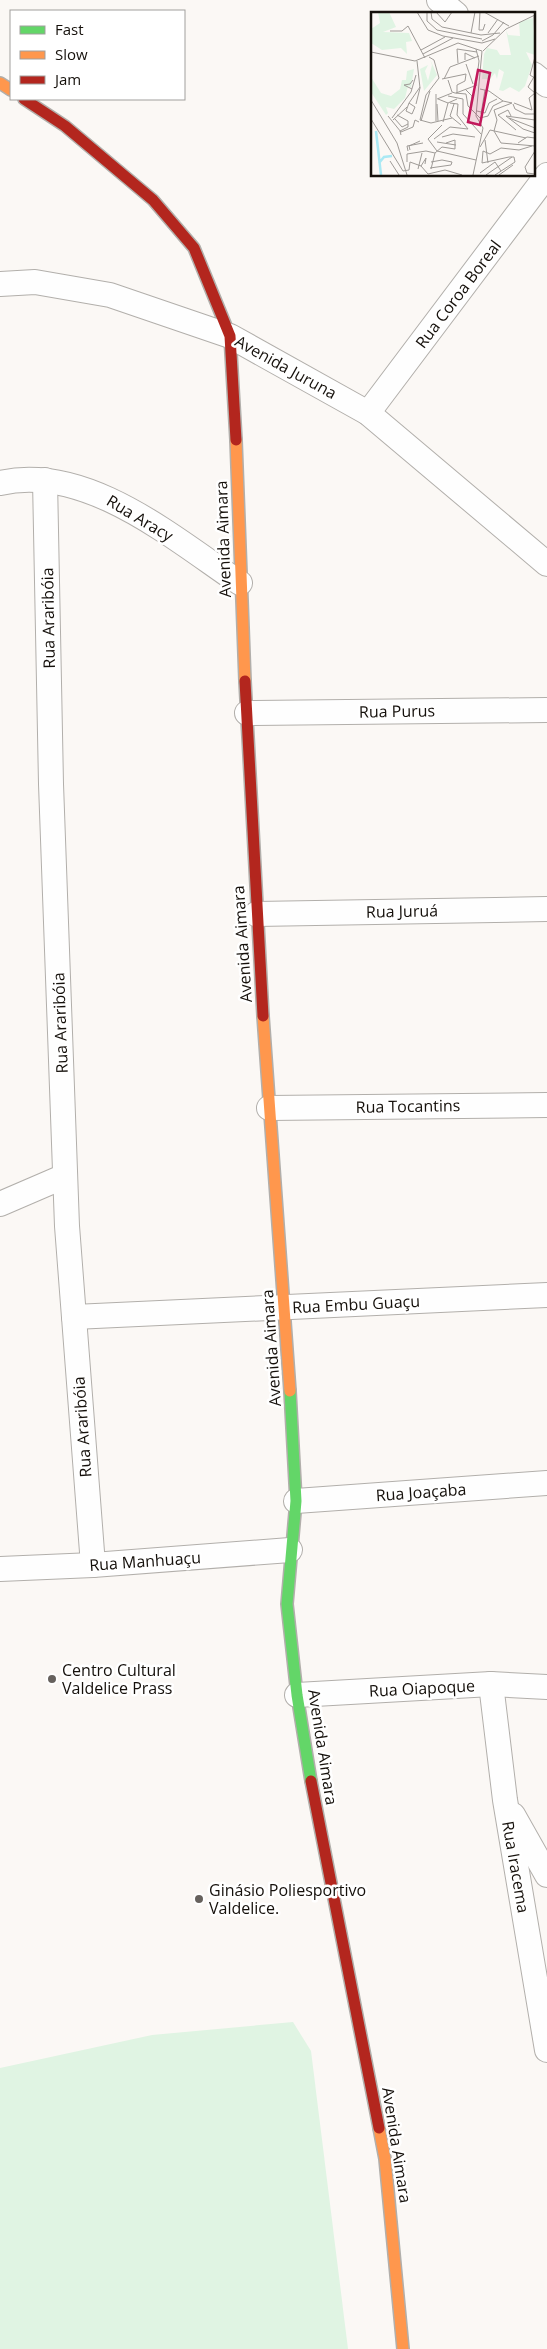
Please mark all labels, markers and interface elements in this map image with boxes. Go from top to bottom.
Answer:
legend [10,10,185,100]
inset map [371,12,534,176]
text: Fast [55,19,84,39]
text: Slow [55,44,88,64]
text: Jam [53,69,81,89]
street label: Rua Coroa Boreal [410,235,506,353]
street label: Avenida Juruna [231,330,341,404]
street label: Avenida Aimara [210,480,236,598]
street label: Rua Aracy [103,490,178,547]
street label: Rua Araribóia [36,567,60,669]
street label: Rua Purus [359,699,435,723]
street label: Avenida Aimara [227,885,257,1003]
street label: Rua Juruá [366,899,438,923]
street label: Rua Araribóia [47,972,73,1074]
street label: Rua Tocantins [355,1094,461,1118]
street label: Avenida Aimara [256,1289,286,1407]
street label: Rua Embu Guaçu [292,1290,420,1318]
street label: Rua Araribóia [67,1376,97,1478]
street label: Rua Joaçaba [375,1478,467,1506]
street label: Rua Manhuaçu [88,1546,202,1576]
place label: Centro Cultural Valdelice Prass [62,1659,176,1699]
marker: Centro Cultural Valdelice Prass [46,1673,58,1685]
street label: Rua Oiapoque [368,1674,476,1702]
street label: Avenida Aimara [303,1687,343,1807]
street label: Rua Iracema [497,1819,535,1915]
place label: Ginásio Poliesportivo Valdelice. [209,1879,366,1919]
marker: Ginásio Poliesportivo Valdelice. [193,1893,205,1905]
street label: Avenida Aimara [377,2085,417,2205]

